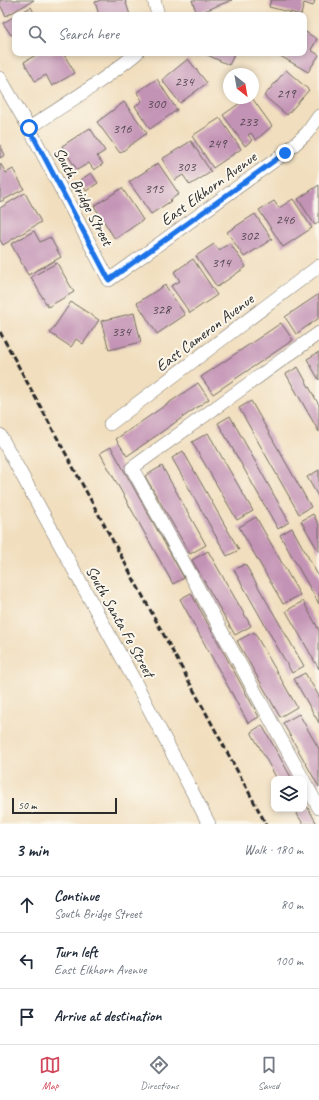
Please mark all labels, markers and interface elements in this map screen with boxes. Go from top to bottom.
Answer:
search box [12,12,307,56]
icon: search [26,23,48,45]
text: Search here [58,25,119,44]
north arrow [223,68,259,104]
house number: 234 [175,73,195,90]
house number: 219 [277,85,297,102]
house number: 300 [147,95,167,112]
house number: 233 [239,113,259,130]
route start [20,119,38,137]
house number: 316 [113,120,132,137]
house number: 249 [208,135,228,152]
street label: South Bridge Street [49,144,118,250]
route end [276,144,294,162]
street label: East Elkhorn Avenue [157,146,262,230]
house number: 303 [177,158,197,175]
house number: 315 [145,180,164,197]
house number: 246 [276,211,295,228]
house number: 302 [240,227,260,244]
house number: 314 [212,254,232,271]
street label: East Cameron Avenue [152,288,259,376]
house number: 328 [152,301,172,318]
house number: 334 [112,323,132,340]
street label: South Santa Fe Street [81,562,160,683]
map controls [271,776,307,812]
button: layers [271,776,307,812]
scale bar [12,796,117,815]
text: 50 m [18,798,37,812]
text: 3 min [16,840,49,861]
text: Walk · 180 m [244,842,303,858]
text: Continue [54,887,99,906]
icon: ahead [16,894,38,916]
text: 80 m [281,897,303,913]
text: South Bridge Street [54,906,142,922]
text: Turn left [54,943,97,962]
icon: left [16,950,38,972]
text: 100 m [275,953,303,969]
text: East Elkhorn Avenue [54,962,146,978]
icon: arrive [16,1006,38,1028]
text: Arrive at destination [54,1007,161,1026]
tab: Map [39,1054,61,1092]
tab: Directions [140,1054,179,1092]
tab: Saved [258,1054,280,1092]

